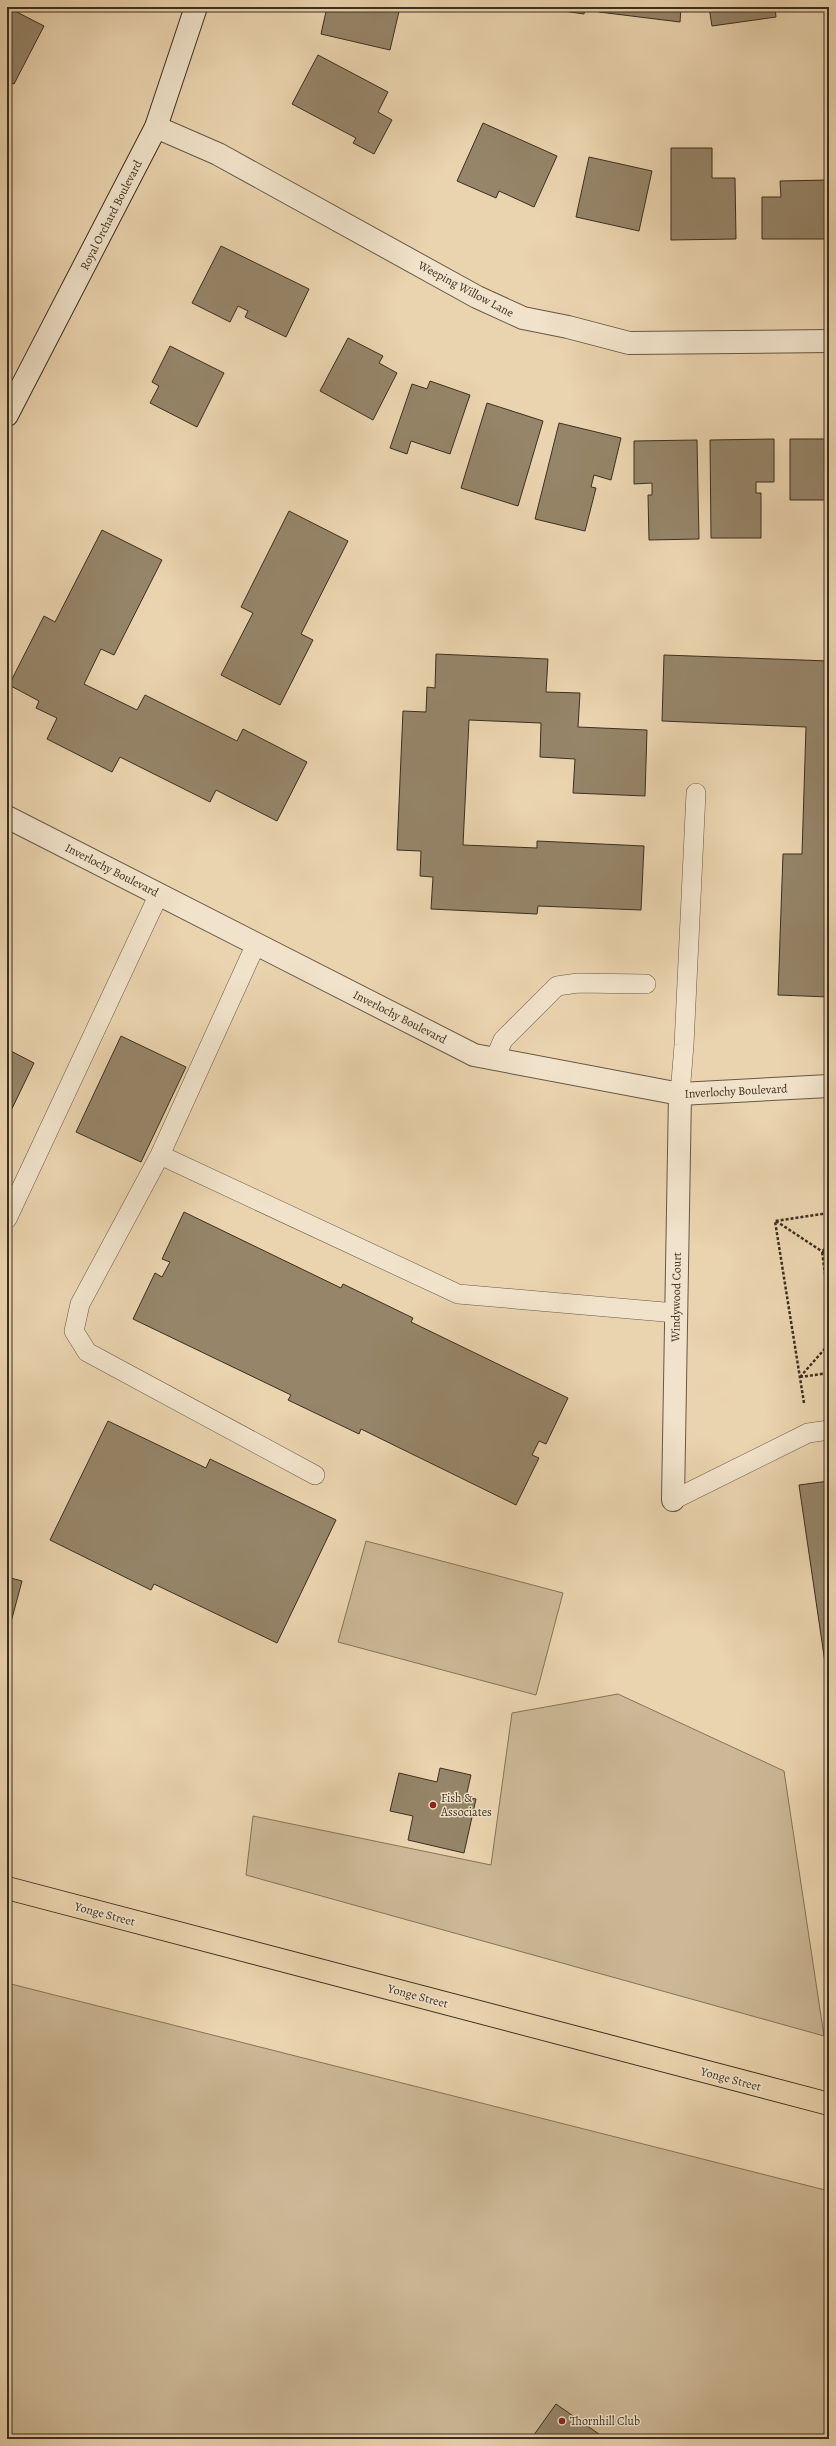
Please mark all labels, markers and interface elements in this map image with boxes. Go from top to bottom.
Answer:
street label: Royal Orchard Boulevard [76,157,146,273]
street label: Weeping Willow Lane [415,257,517,321]
street label: Inverlochy Boulevard [62,839,162,901]
street label: Inverlochy Boulevard [350,986,450,1048]
street label: Inverlochy Boulevard [684,1080,788,1102]
street label: Windywood Court [667,1252,685,1343]
place label: Fish & Associates [440,1790,492,1820]
marker: Fish & Associates [428,1800,438,1810]
street label: Yonge Street [72,1898,137,1930]
street label: Yonge Street [385,1980,450,2012]
street label: Yonge Street [698,2063,763,2095]
place label: Thornhill Club [570,2413,640,2429]
marker: Thornhill Club [557,2416,567,2426]

